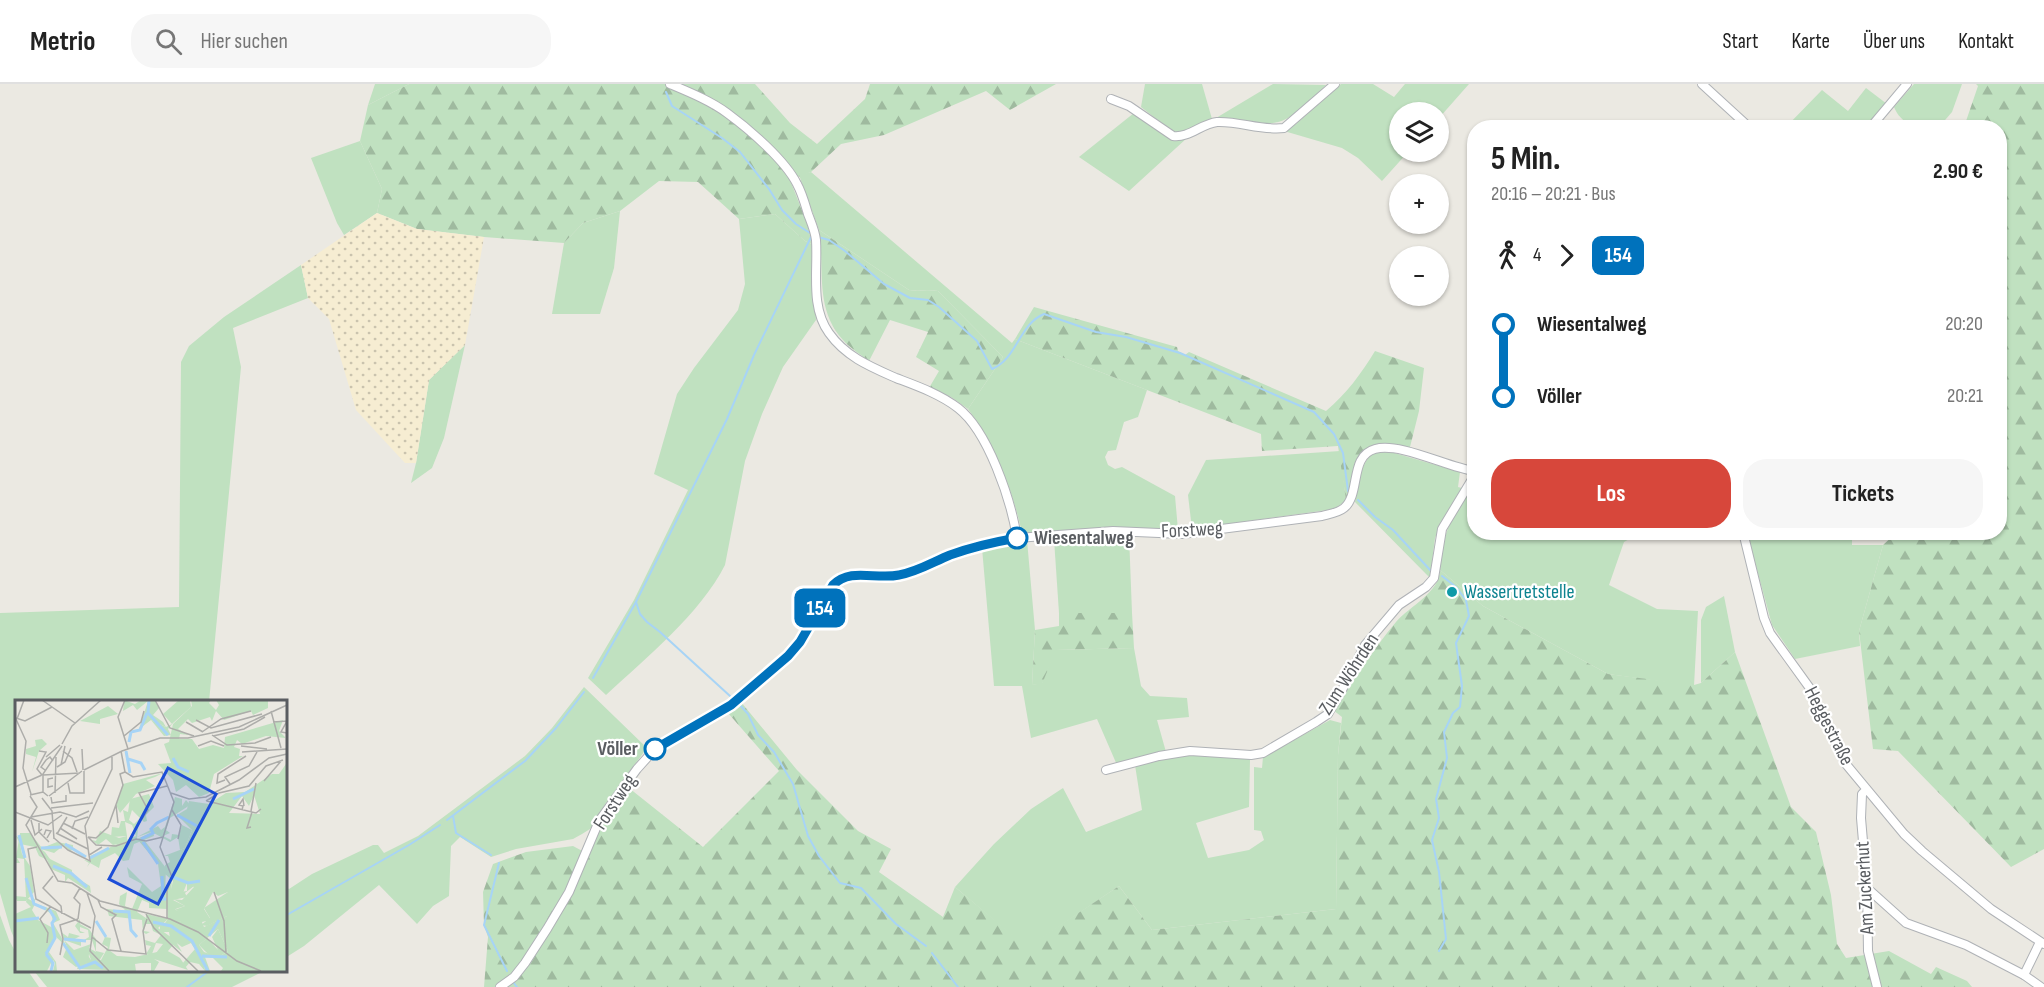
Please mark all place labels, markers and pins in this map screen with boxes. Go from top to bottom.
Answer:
place label: Wiesentalweg [1034,526,1134,550]
marker: Wiesentalweg [1006,527,1028,549]
place label: Wassertretstelle [1464,580,1574,604]
marker: Wassertretstelle [1445,585,1459,599]
place label: Völler [597,737,638,761]
marker: Völler [644,738,666,760]

